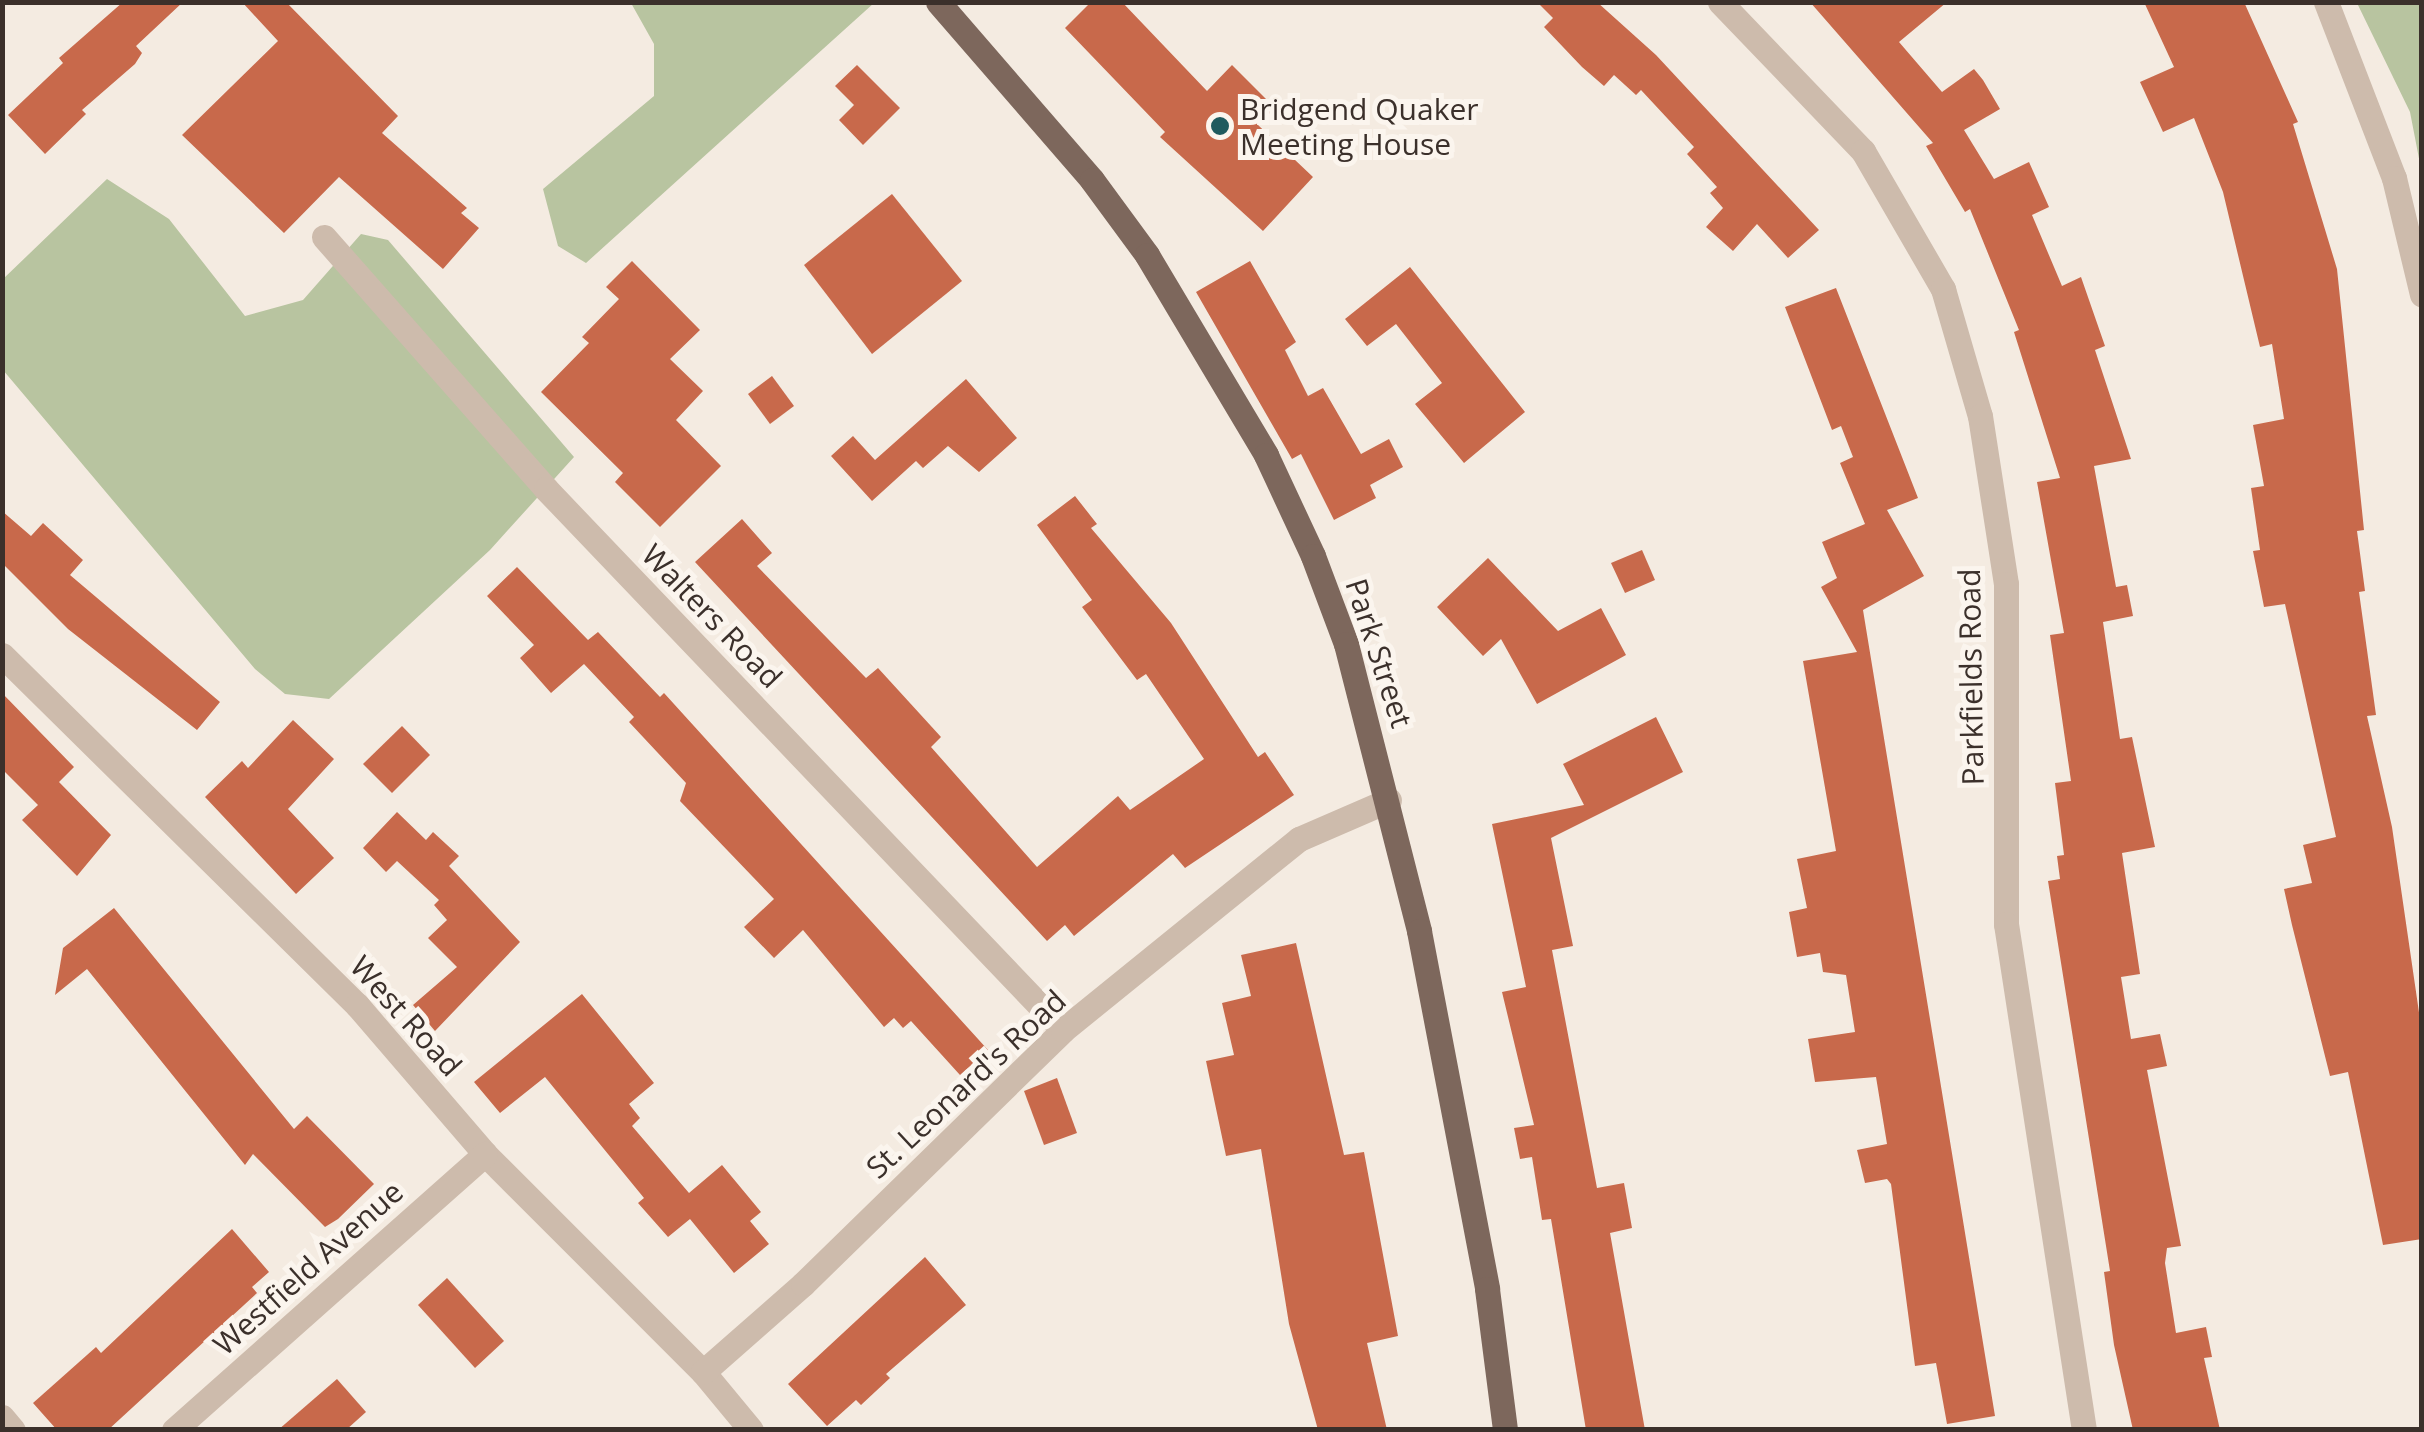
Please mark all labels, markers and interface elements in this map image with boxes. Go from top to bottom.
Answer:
place label: Bridgend Quaker Meeting House [1240,91,1479,162]
marker: Bridgend Quaker Meeting House [1209,115,1231,137]
street label: Walters Road [635,537,789,695]
street label: Parkfields Road [1951,568,1991,786]
street label: Park Street [1338,574,1420,732]
street label: West Road [343,949,469,1083]
street label: St. Leonard's Road [859,982,1073,1186]
street label: Westfield Avenue [206,1174,410,1362]

